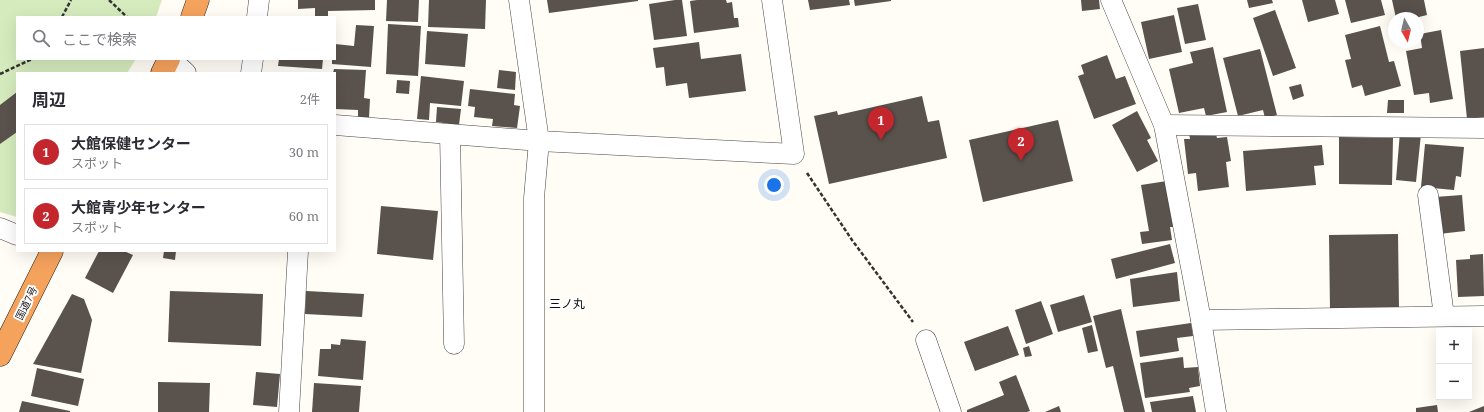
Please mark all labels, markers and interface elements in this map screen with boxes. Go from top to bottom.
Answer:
north arrow [1388,12,1424,48]
search box [16,16,336,60]
icon: search [30,27,52,49]
text: ここで検索 [62,29,137,49]
text: 周辺 [32,88,66,111]
text: 2件 [300,90,320,108]
pin: 1 [868,107,894,140]
pin: 2 [1008,128,1034,161]
text: 大館保健センター [71,133,191,153]
text: 1 [42,143,50,161]
text: 30 m [289,143,319,161]
text: スポット [71,154,123,172]
your location [764,175,784,195]
text: 大館青少年センター [71,197,206,217]
text: 2 [42,207,50,225]
text: 60 m [289,207,319,225]
text: スポット [71,218,123,236]
street label: 国道7号 [12,284,40,322]
district label: 三ノ丸 [549,295,585,312]
map controls [1436,328,1472,400]
button: + [1436,328,1472,364]
button: − [1436,364,1472,400]

